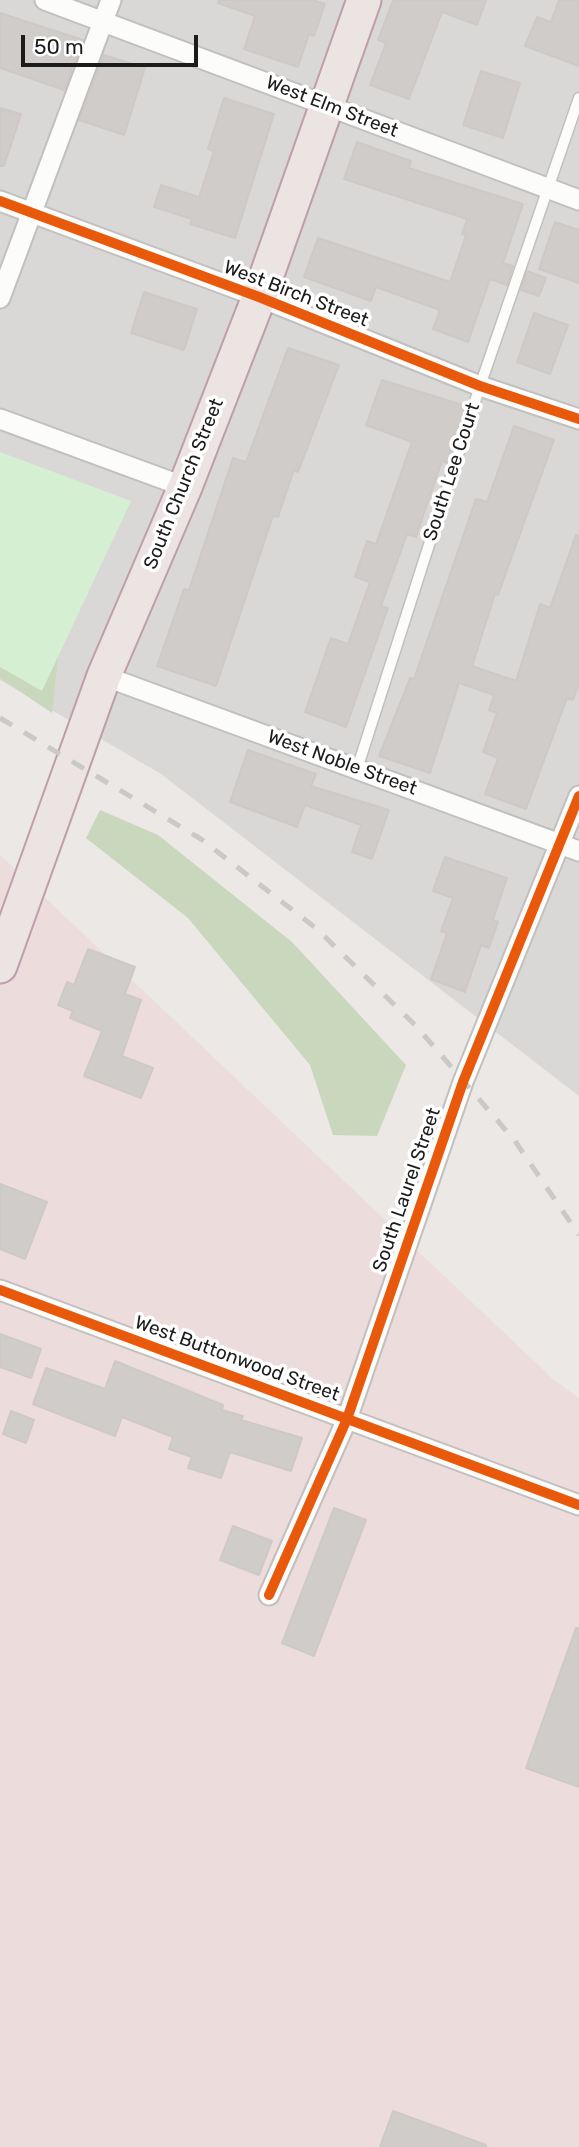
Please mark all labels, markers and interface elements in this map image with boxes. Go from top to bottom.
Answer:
scale bar [24,21,201,65]
text: 50 m [34,34,84,59]
street label: West Elm Street [263,71,401,143]
street label: West Birch Street [220,256,372,332]
street label: South Church Street [139,395,229,573]
street label: South Lee Court [419,400,485,544]
street label: West Noble Street [264,725,420,801]
street label: South Laurel Street [368,1105,446,1275]
street label: West Buttonwood Street [132,1311,342,1407]

